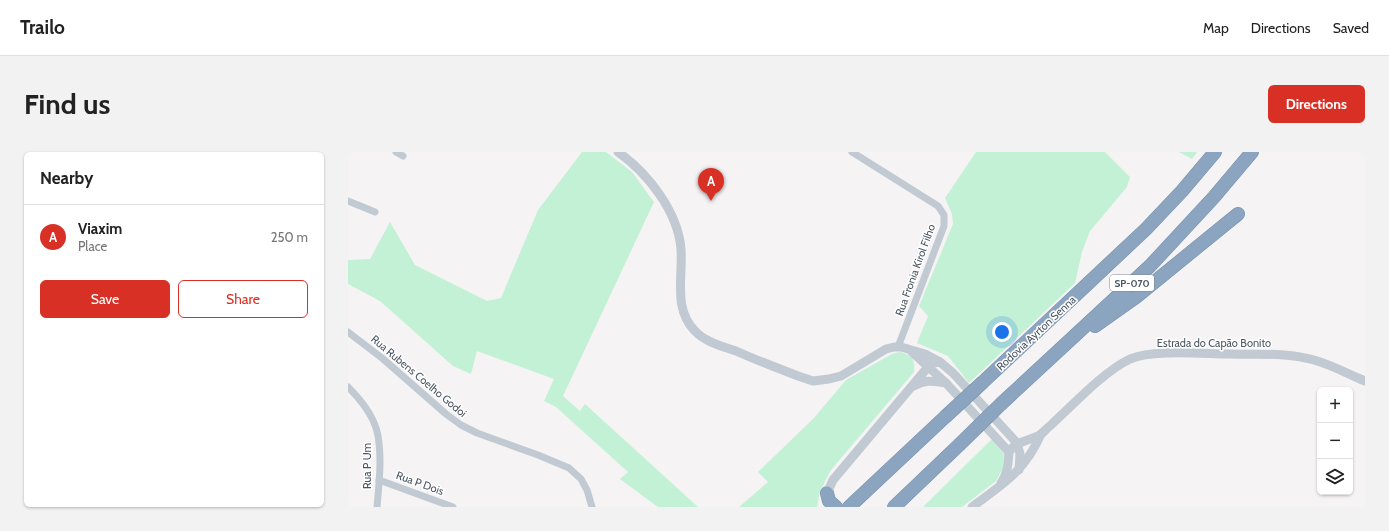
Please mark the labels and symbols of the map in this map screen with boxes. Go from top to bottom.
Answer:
pin: A [698,168,724,201]
street label: Rua Fronia Kirol Filho [892,222,938,318]
road number: SP-070 [1110,275,1154,291]
street label: Rodovia Ayrton Senna [993,292,1079,373]
your location [992,322,1012,342]
street label: Rua Rubens Coelho Godoi [368,332,470,420]
street label: Estrada do Capão Bonito [1157,336,1271,350]
street label: Rua P Um [360,443,374,489]
street label: Rua P Dois [394,468,446,498]

